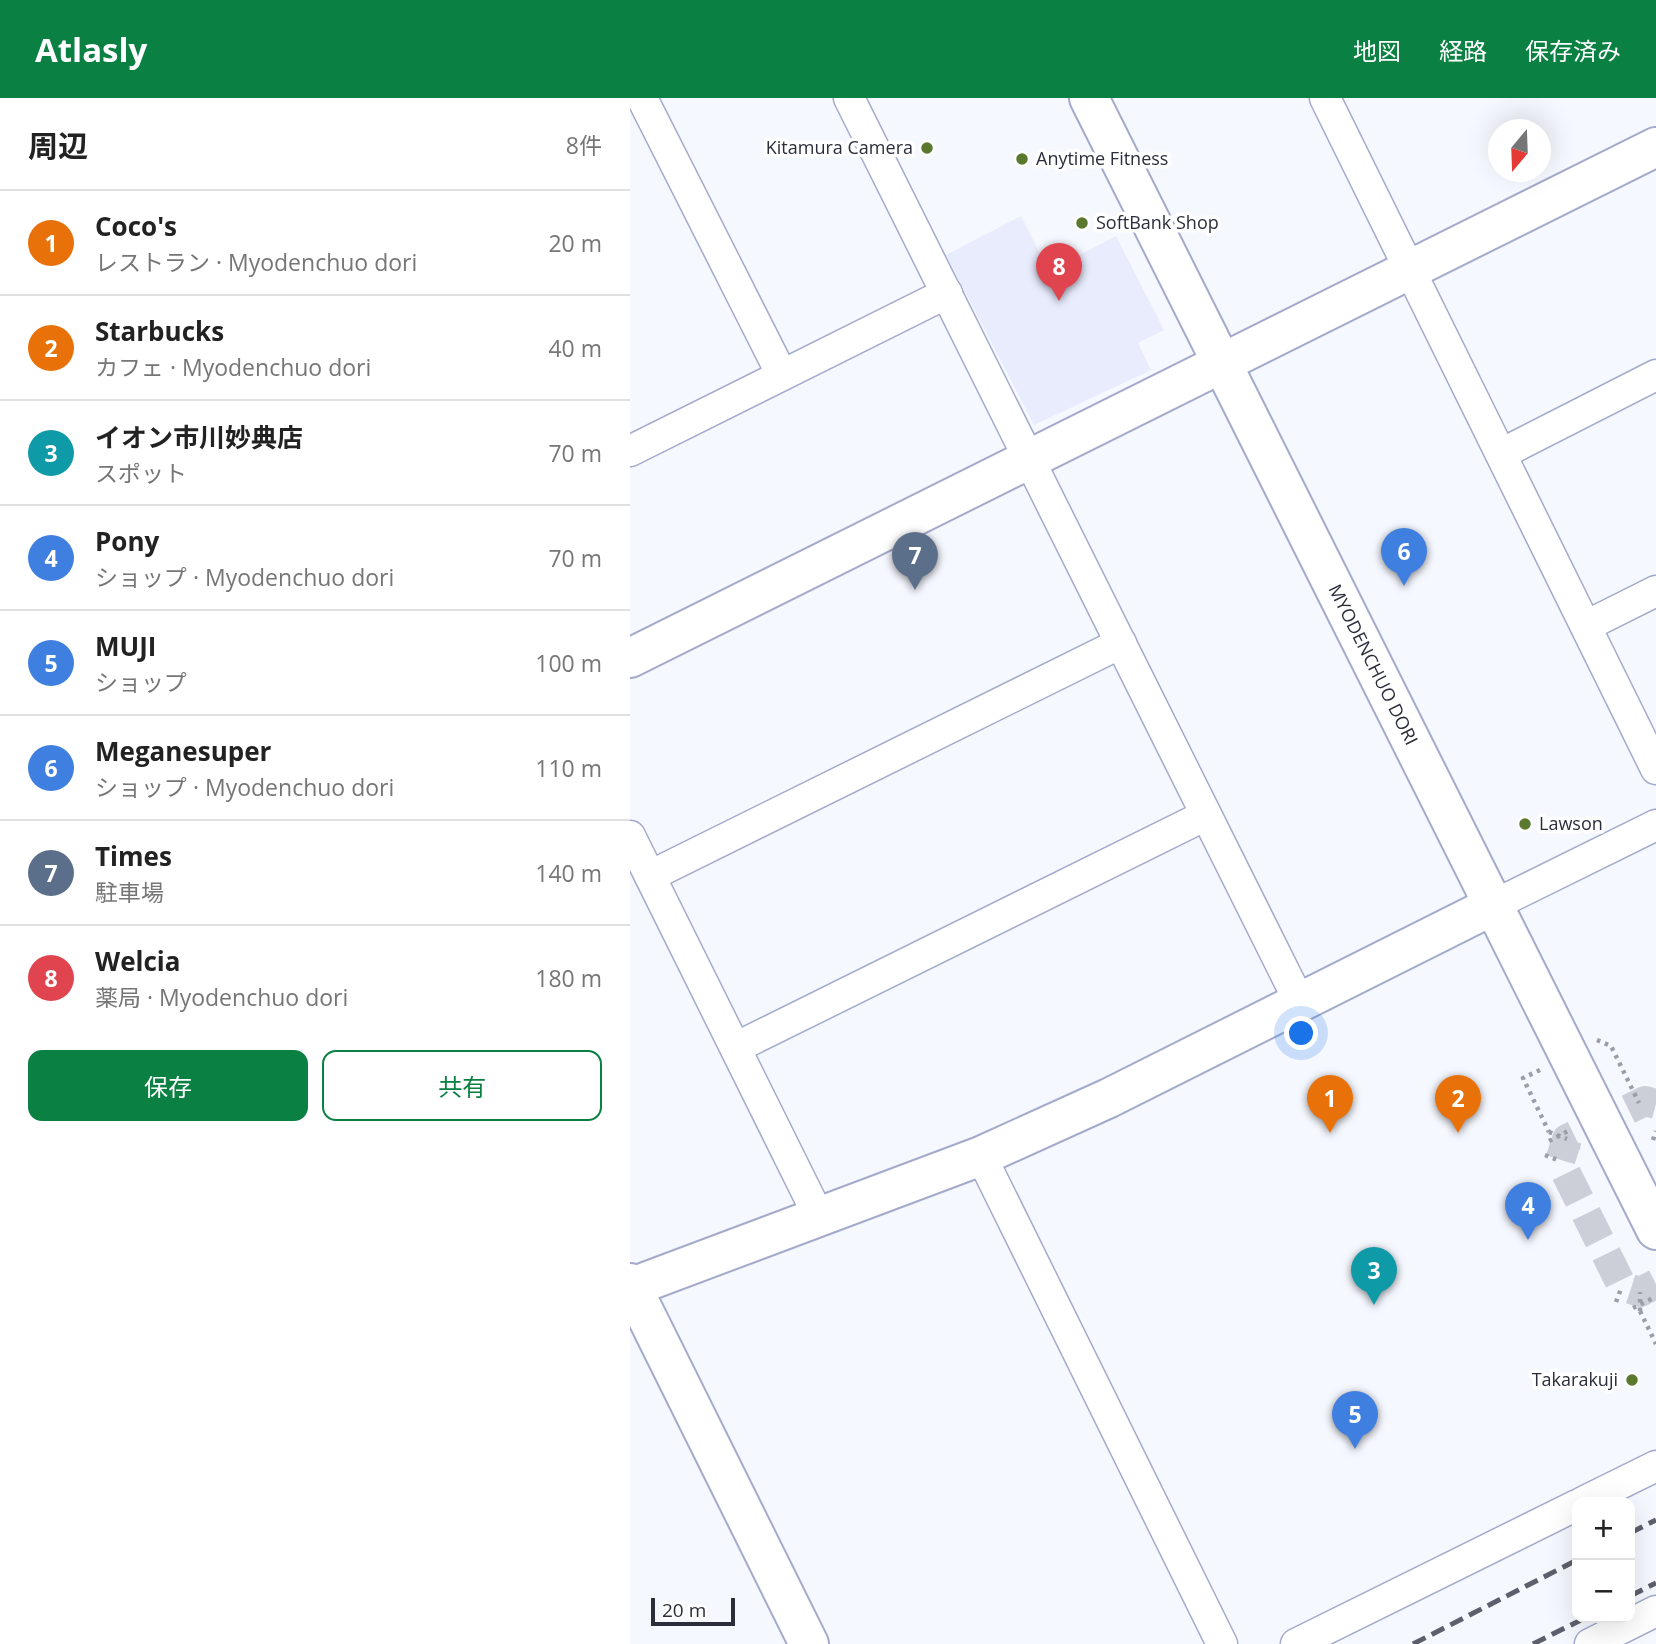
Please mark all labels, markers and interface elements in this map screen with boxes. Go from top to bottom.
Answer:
text: Atlasly [35,27,147,72]
text: 地図 [1353,34,1401,67]
text: 経路 [1439,34,1487,67]
text: 保存済み [1525,34,1621,67]
north arrow [1488,119,1551,182]
text: 周辺 [28,125,88,166]
text: 8件 [566,129,602,161]
place label: Kitamura Camera [766,135,913,159]
marker: Kitamura Camera [919,140,935,156]
place label: Anytime Fitness [1036,146,1168,170]
marker: Anytime Fitness [1014,151,1030,167]
text: Coco's [95,208,177,244]
place label: SoftBank Shop [1096,210,1219,234]
marker: SoftBank Shop [1074,215,1090,231]
text: 1 [44,227,58,259]
text: 20 m [548,227,602,259]
pin: 8 [1036,243,1082,301]
text: レストラン · Myodenchuo dori [95,246,417,278]
text: Starbucks [95,313,224,349]
text: 2 [44,332,58,364]
text: 40 m [548,332,602,364]
text: カフェ · Myodenchuo dori [95,351,371,383]
text: イオン市川妙典店 [95,419,303,455]
text: 3 [44,437,58,469]
text: 70 m [548,437,602,469]
text: スポット [95,457,187,489]
text: Pony [95,523,159,559]
pin: 6 [1381,528,1427,586]
pin: 7 [892,532,938,590]
text: 4 [44,542,58,574]
text: 70 m [548,542,602,574]
text: ショップ · Myodenchuo dori [95,561,394,593]
street label: MYODENCHUO DORI [1324,580,1424,749]
text: MUJI [95,628,156,664]
text: 5 [44,647,58,679]
text: 100 m [535,647,602,679]
text: ショップ [95,666,187,698]
text: Meganesuper [95,733,271,769]
text: 6 [44,752,58,784]
text: 110 m [535,752,602,784]
text: ショップ · Myodenchuo dori [95,771,394,803]
place label: Lawson [1539,811,1603,835]
marker: Lawson [1517,816,1533,832]
text: Times [95,838,172,874]
text: 7 [44,857,58,889]
text: 140 m [535,857,602,889]
text: 駐車場 [95,876,164,908]
text: Welcia [95,943,180,979]
text: 8 [44,962,58,994]
text: 180 m [535,962,602,994]
text: 薬局 · Myodenchuo dori [95,981,348,1013]
your location [1284,1016,1318,1050]
button: 保存 [28,1050,308,1121]
button: 共有 [322,1050,602,1121]
pin: 1 [1307,1075,1353,1133]
pin: 2 [1435,1075,1481,1133]
pin: 4 [1505,1182,1551,1240]
pin: 3 [1351,1247,1397,1305]
place label: Takarakuji [1532,1367,1618,1391]
marker: Takarakuji [1624,1372,1640,1388]
pin: 5 [1332,1391,1378,1449]
map controls [1572,1497,1635,1623]
button: + [1572,1497,1635,1560]
button: − [1572,1560,1635,1623]
scale bar [651,1595,735,1627]
text: 20 m [662,1597,706,1623]

